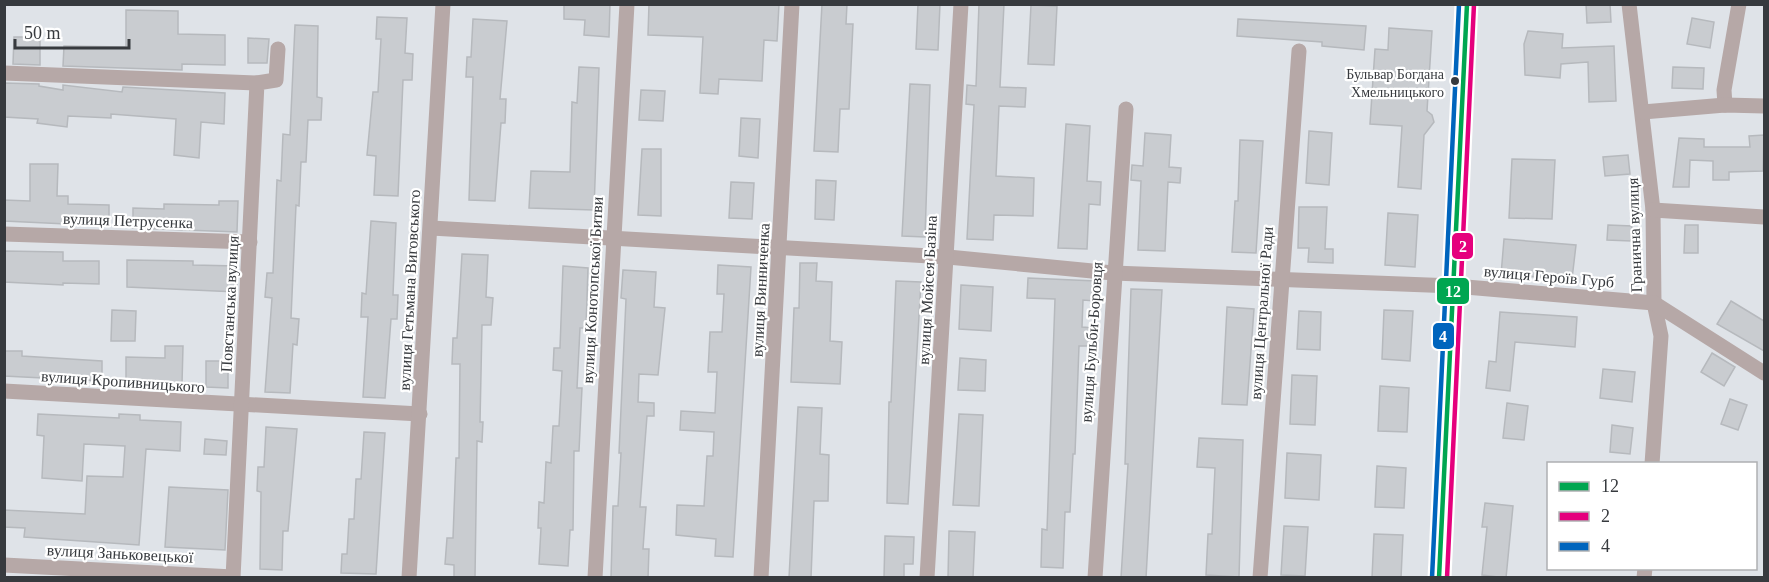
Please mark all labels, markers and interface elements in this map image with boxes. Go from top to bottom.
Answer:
scale bar [15,12,129,50]
text: 50 m [24,23,61,43]
place label: Бульвар Богдана Хмельницького [1346,67,1445,100]
marker: Бульвар Богдана Хмельницького [1449,75,1461,87]
street label: Гранична вулиця [1624,177,1646,293]
street label: вулиця Гетьмана Виговського [396,189,424,391]
street label: вулиця Конотопської Битви [579,196,607,384]
street label: вулиця Петрусенка [63,210,193,232]
street label: вулиця Мойсея Базіна [915,215,941,365]
street label: вулиця Винниченка [749,223,773,357]
street label: вулиця Центральної Ради [1247,226,1277,400]
line badge: 2 [1451,232,1474,260]
street label: Повстанська вулиця [217,235,243,373]
text: 2 [1459,238,1467,255]
street label: вулиця Бульби-Боровця [1077,261,1107,423]
street label: вулиця Героїв Гурб [1483,262,1615,292]
line badge: 12 [1436,277,1470,305]
text: 12 [1445,283,1461,300]
line badge: 4 [1432,322,1455,350]
text: 4 [1439,328,1447,345]
street label: вулиця Кропивницького [40,367,205,397]
legend [1547,462,1757,570]
text: 12 [1601,476,1619,496]
text: 2 [1601,506,1610,526]
text: 4 [1601,536,1610,556]
street label: вулиця Заньковецької [46,541,194,567]

